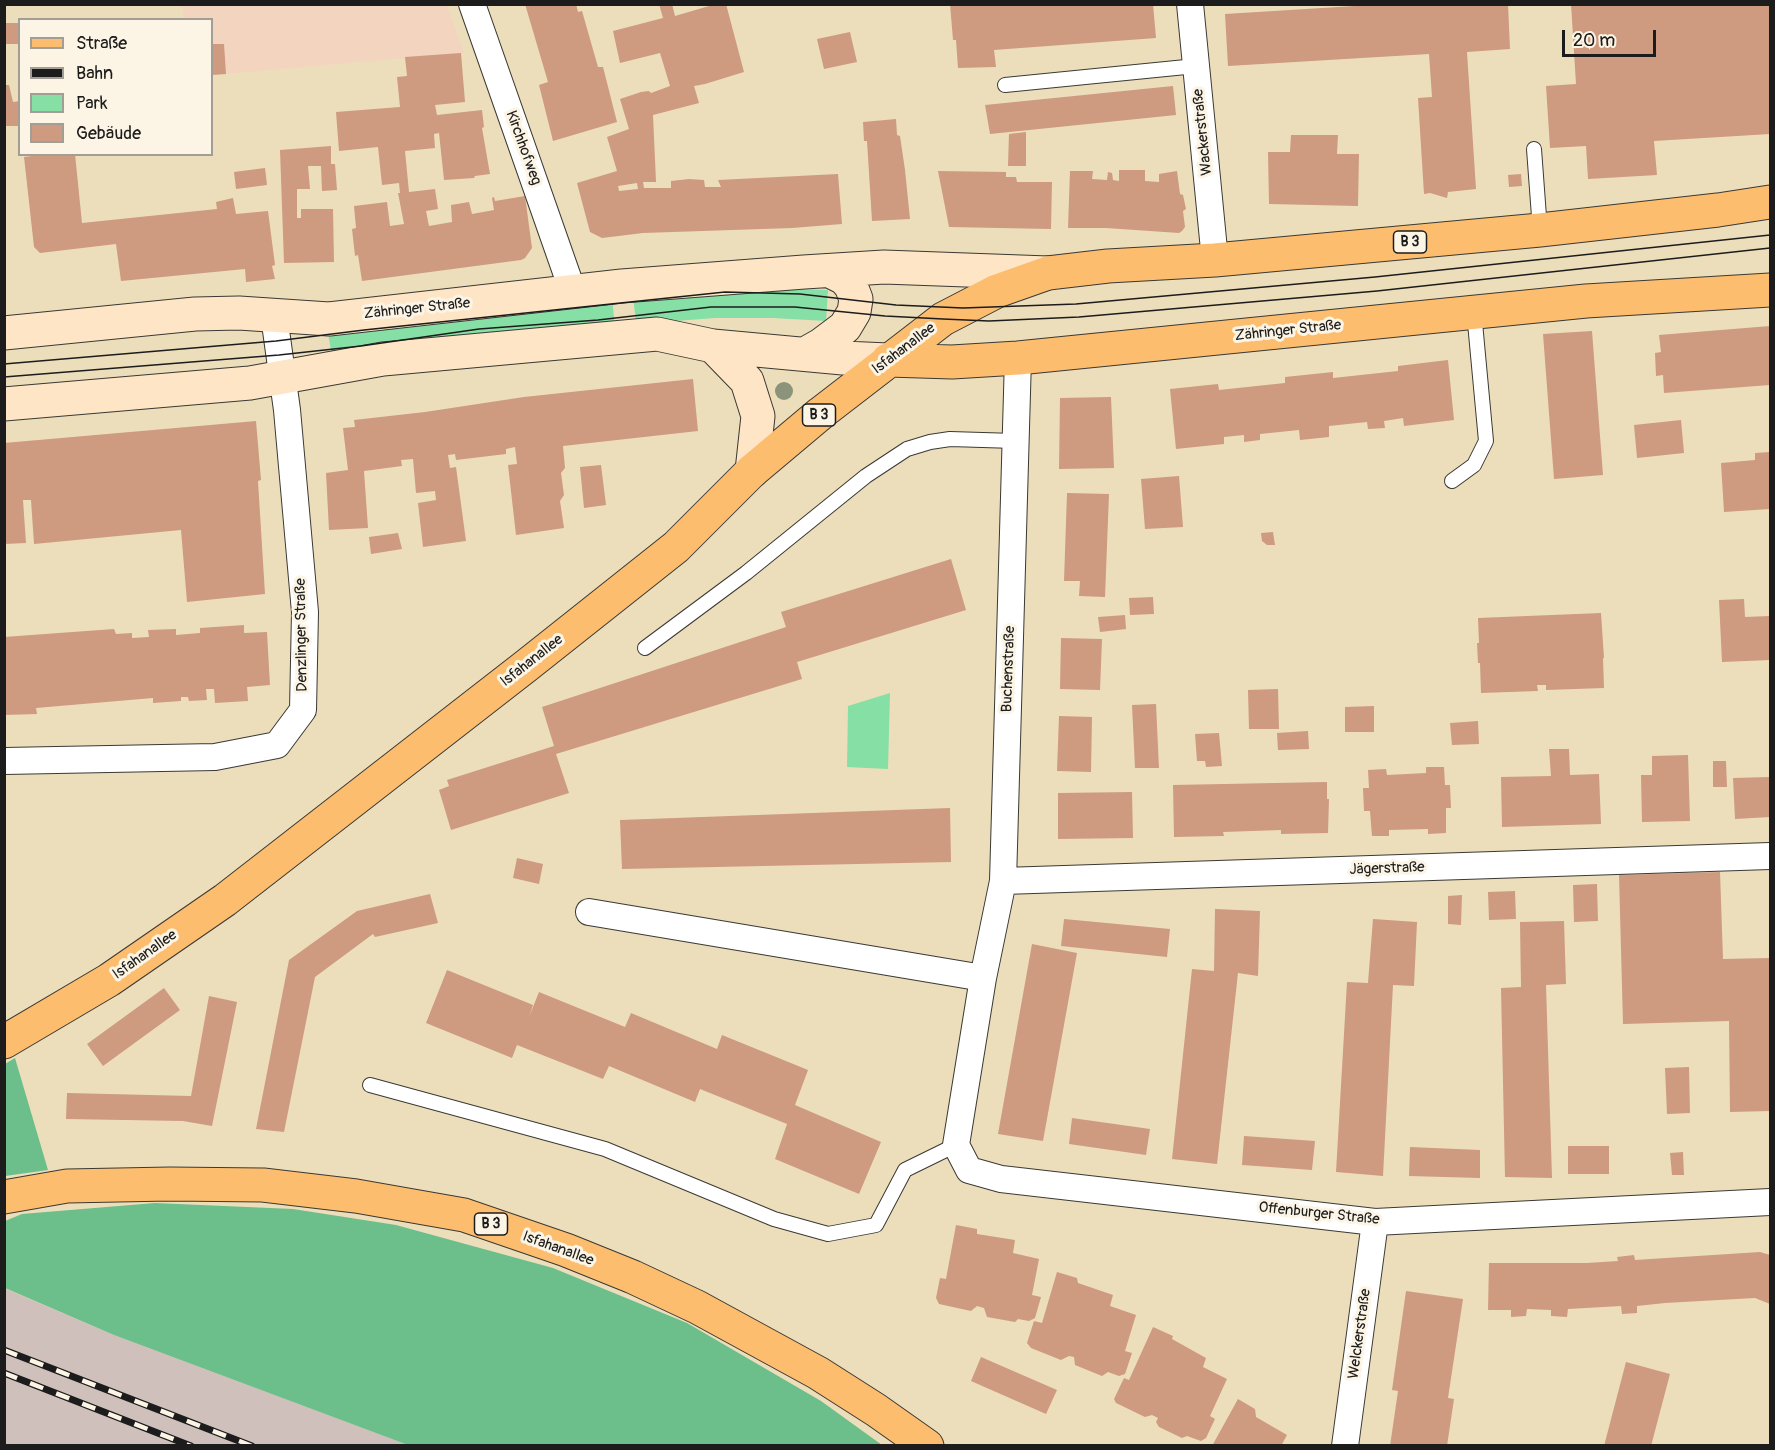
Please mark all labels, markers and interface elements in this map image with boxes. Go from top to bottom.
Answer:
legend [18,18,213,156]
scale bar [1565,18,1660,56]
text: 20 m [1573,29,1615,52]
text: Straße [76,32,127,55]
text: Bahn [76,62,113,85]
street label: Wackerstraße [1189,88,1217,176]
text: Park [76,92,108,115]
street label: Kirchhofweg [501,108,545,188]
text: Gebäude [76,122,141,145]
road number: B 3 [1394,231,1426,253]
street label: Zähringer Straße [363,294,471,324]
street label: Zähringer Straße [1234,316,1342,346]
street label: Isfahanallee [869,319,939,379]
road number: B 3 [802,404,836,426]
street label: Denzlinger Straße [292,578,312,692]
street label: Buchenstraße [998,625,1020,713]
street label: Isfahanallee [497,631,567,691]
street label: Jägerstraße [1349,859,1425,879]
street label: Isfahanallee [109,926,181,984]
street label: Offenburger Straße [1258,1199,1380,1229]
road number: B 3 [474,1213,508,1235]
street label: Isfahanallee [520,1228,596,1270]
street label: Welckerstraße [1345,1288,1375,1380]

